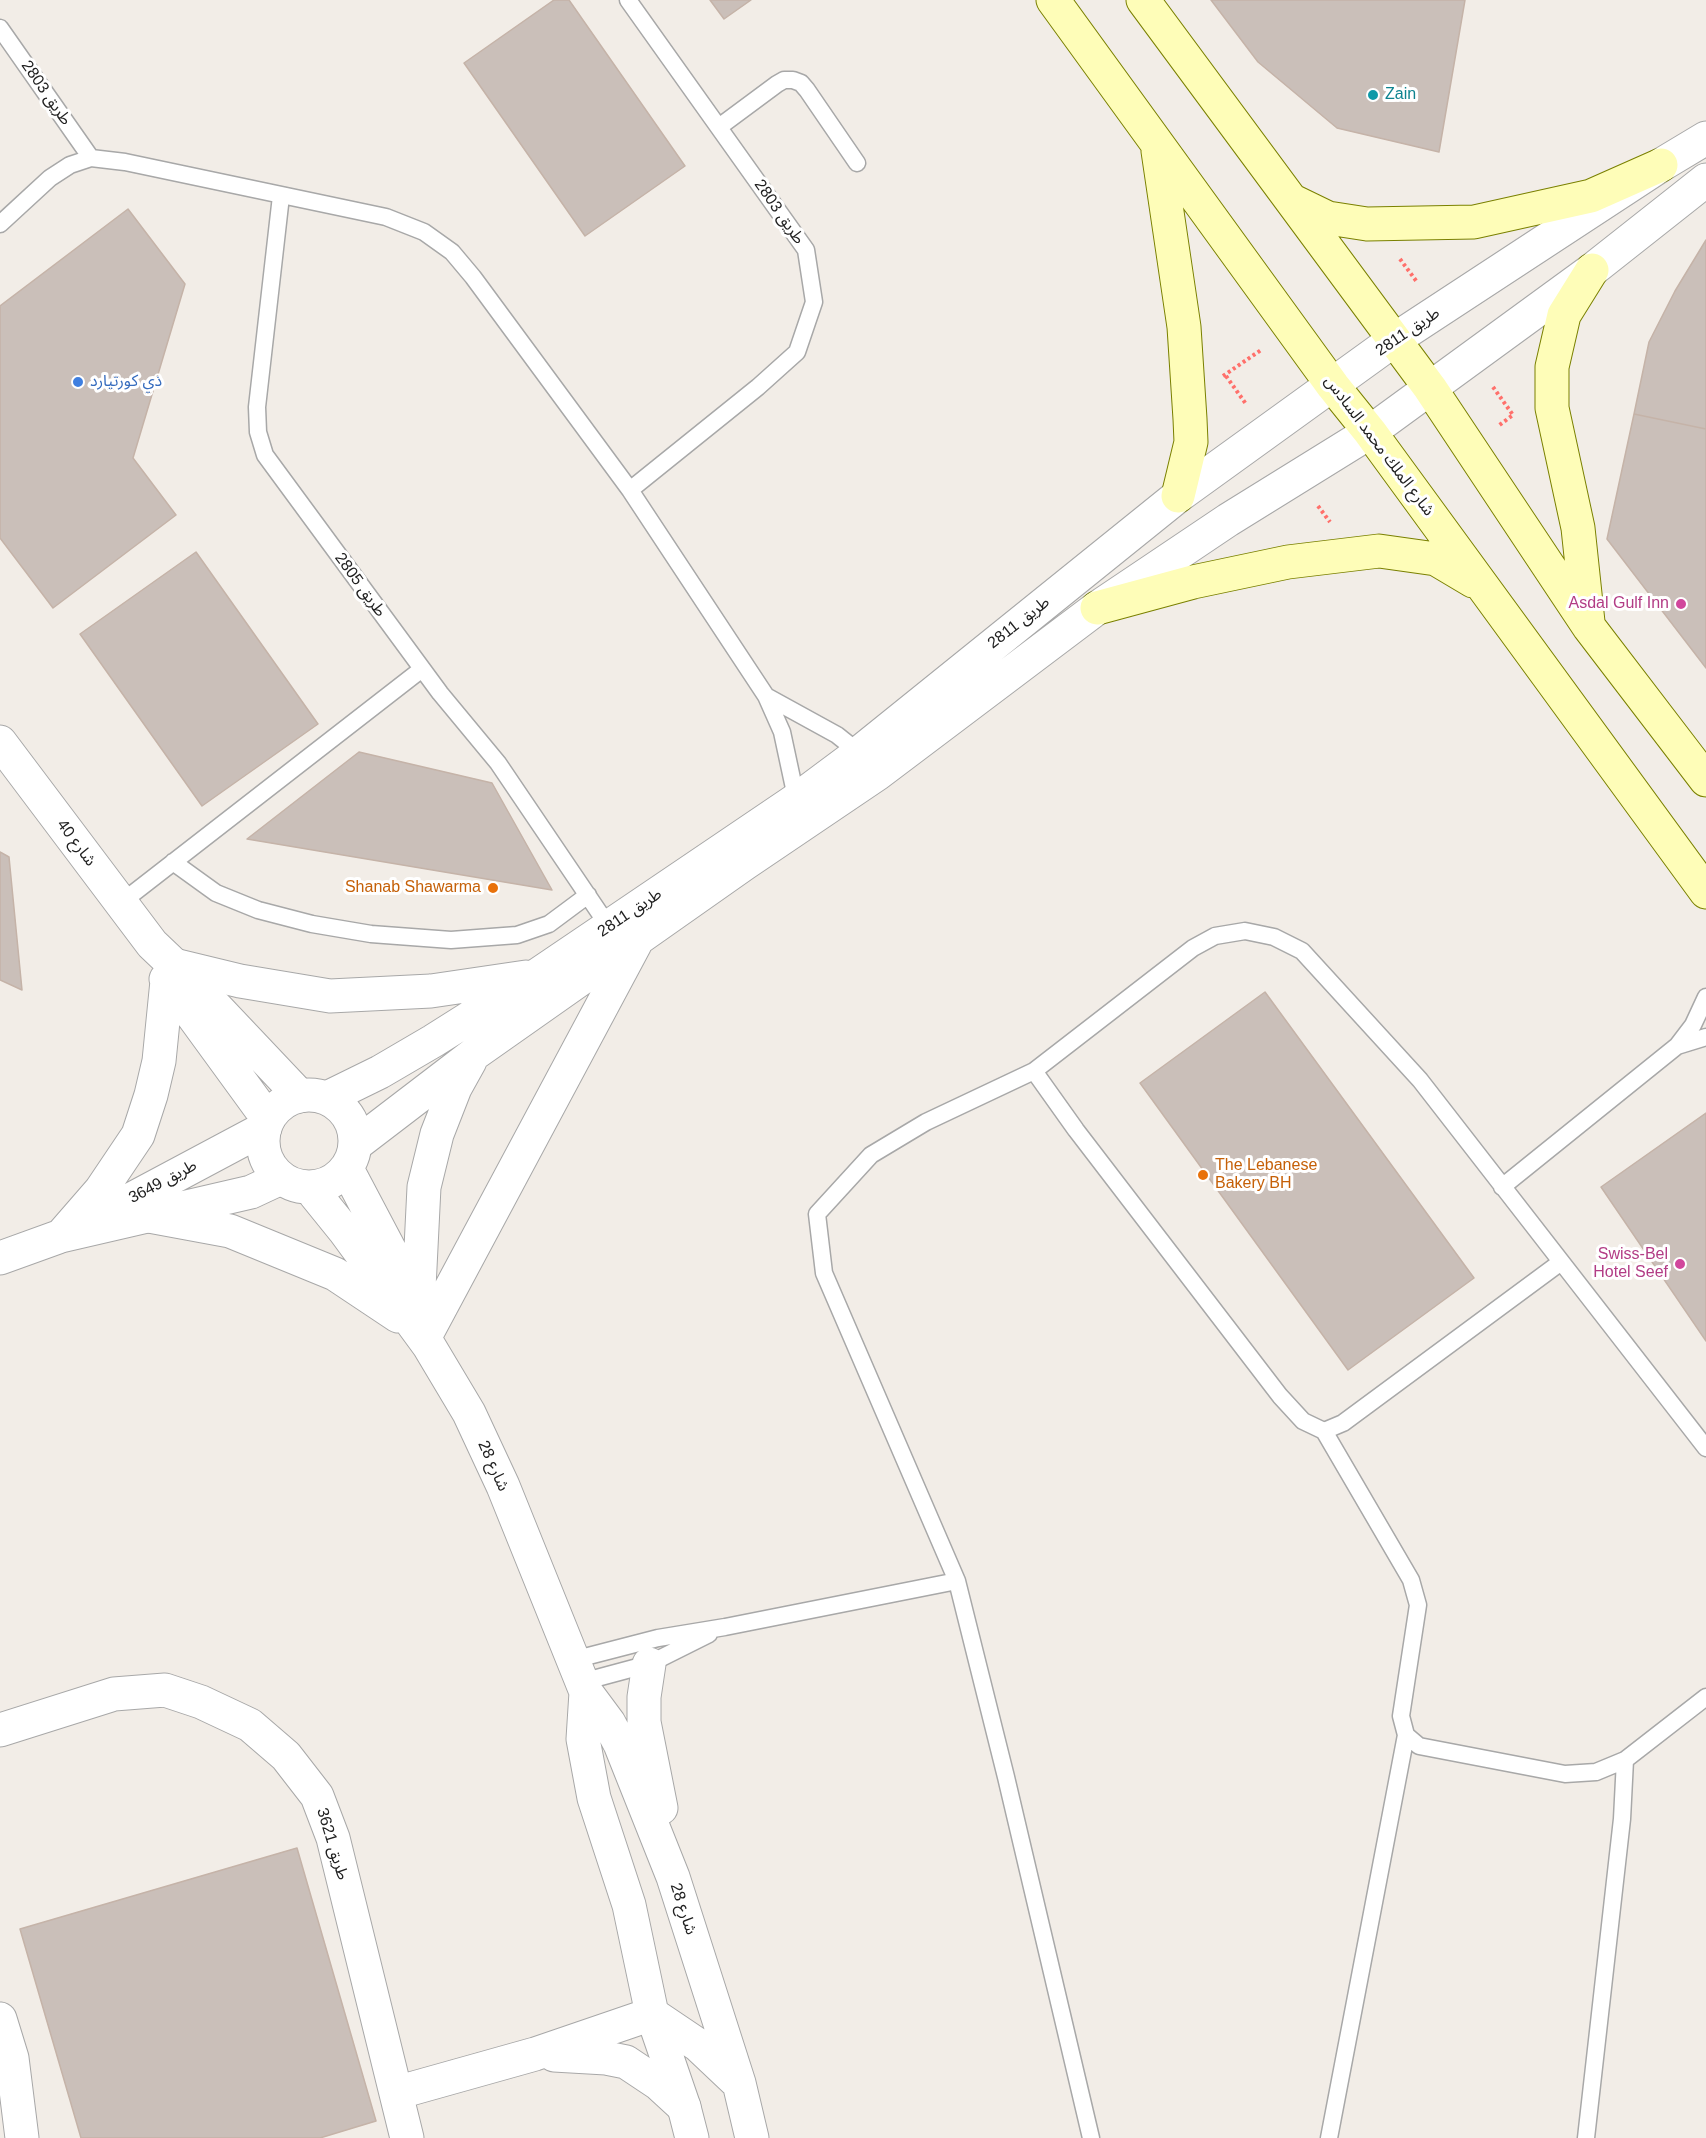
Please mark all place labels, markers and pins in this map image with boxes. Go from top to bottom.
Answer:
place label: Zain [1385,85,1416,105]
marker: Zain [1366,88,1380,102]
place label: ذي كورتيارد [90,372,162,392]
marker: ذي كورتيارد [71,375,85,389]
place label: Asdal Gulf Inn [1568,594,1669,614]
marker: Asdal Gulf Inn [1674,597,1688,611]
place label: Shanab Shawarma [345,878,481,898]
marker: Shanab Shawarma [486,881,500,895]
place label: The Lebanese Bakery BH [1215,1156,1317,1194]
marker: The Lebanese Bakery BH [1196,1168,1210,1182]
place label: Swiss-Bel Hotel Seef [1593,1245,1668,1283]
marker: Swiss-Bel Hotel Seef [1673,1257,1687,1271]

